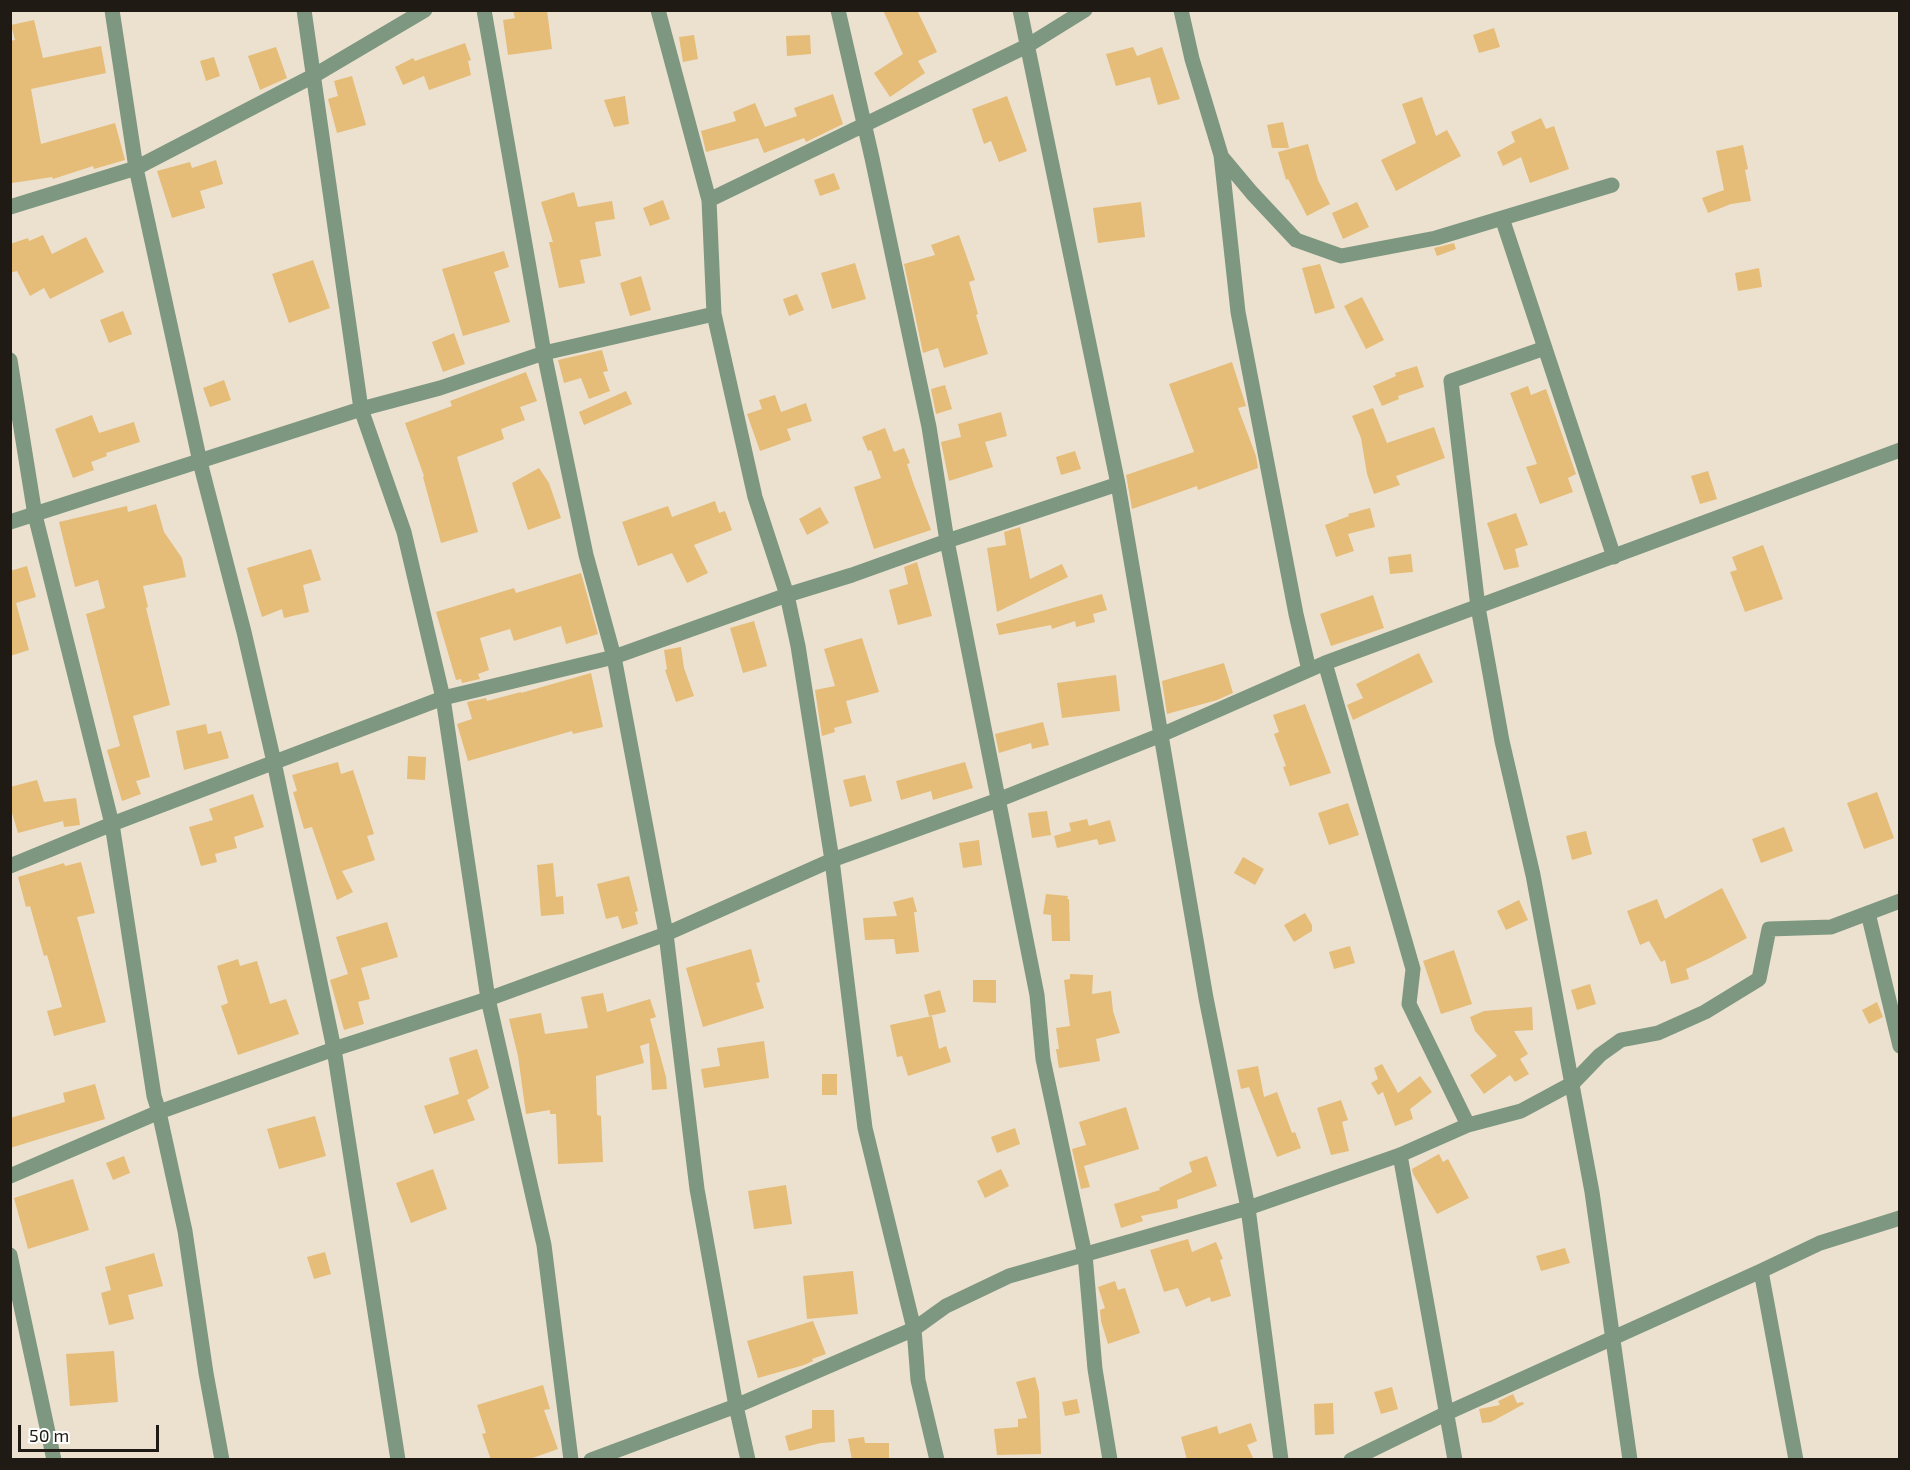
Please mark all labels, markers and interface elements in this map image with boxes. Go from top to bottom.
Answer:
scale bar [21,1413,162,1451]
text: 50 m [29,1424,69,1446]

